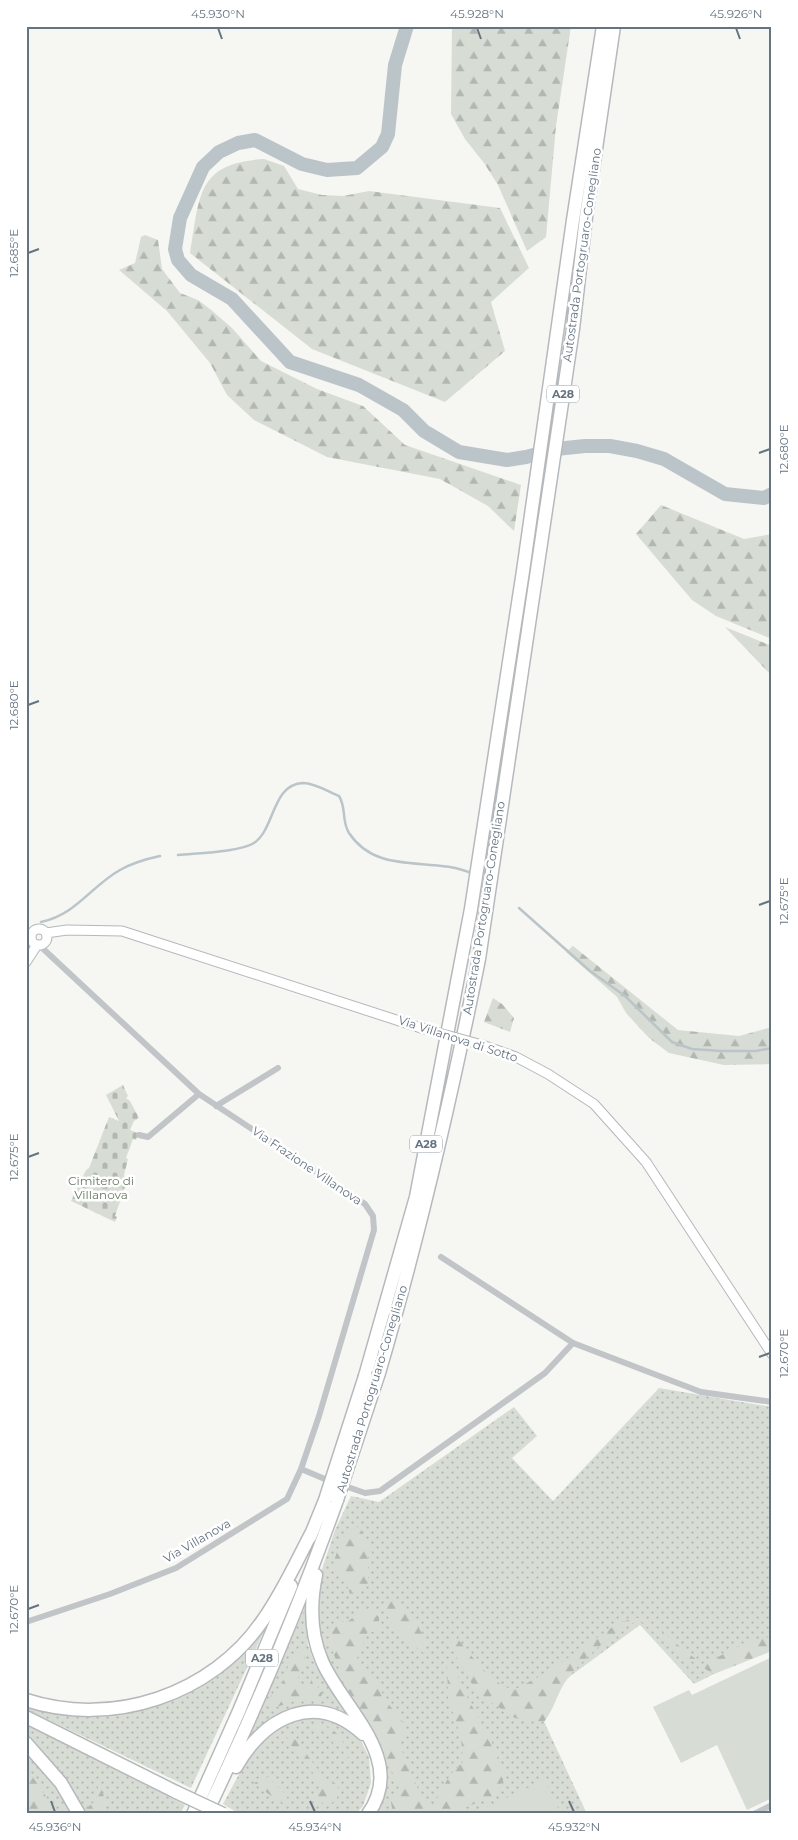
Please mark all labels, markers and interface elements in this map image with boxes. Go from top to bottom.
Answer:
text: 45.930°N [191,6,245,21]
text: 45.928°N [450,6,504,21]
text: 45.926°N [709,6,763,21]
street label: Autostrada Portogruaro-Conegliano [559,147,604,363]
text: 12.685°E [6,229,21,277]
road number: A28 [547,386,579,402]
text: 12.680°E [776,424,791,474]
text: 12.680°E [6,680,21,730]
street label: Autostrada Portogruaro-Conegliano [459,800,508,1016]
text: 12.675°E [776,877,791,925]
street label: Via Villanova di Sotto [396,1012,520,1065]
street label: Via Frazione Villanova [249,1123,365,1208]
text: 12.675°E [6,1133,21,1181]
road number: A28 [410,1136,442,1152]
park label: Cimitero di Villanova [68,1173,134,1202]
street label: Autostrada Portogruaro-Conegliano [333,1283,410,1494]
text: 12.670°E [776,1329,791,1377]
street label: Via Villanova [160,1515,233,1566]
text: 12.670°E [6,1585,21,1633]
road number: A28 [246,1650,278,1666]
text: 45.936°N [28,1819,82,1834]
text: 45.934°N [288,1819,342,1834]
text: 45.932°N [548,1819,600,1834]

